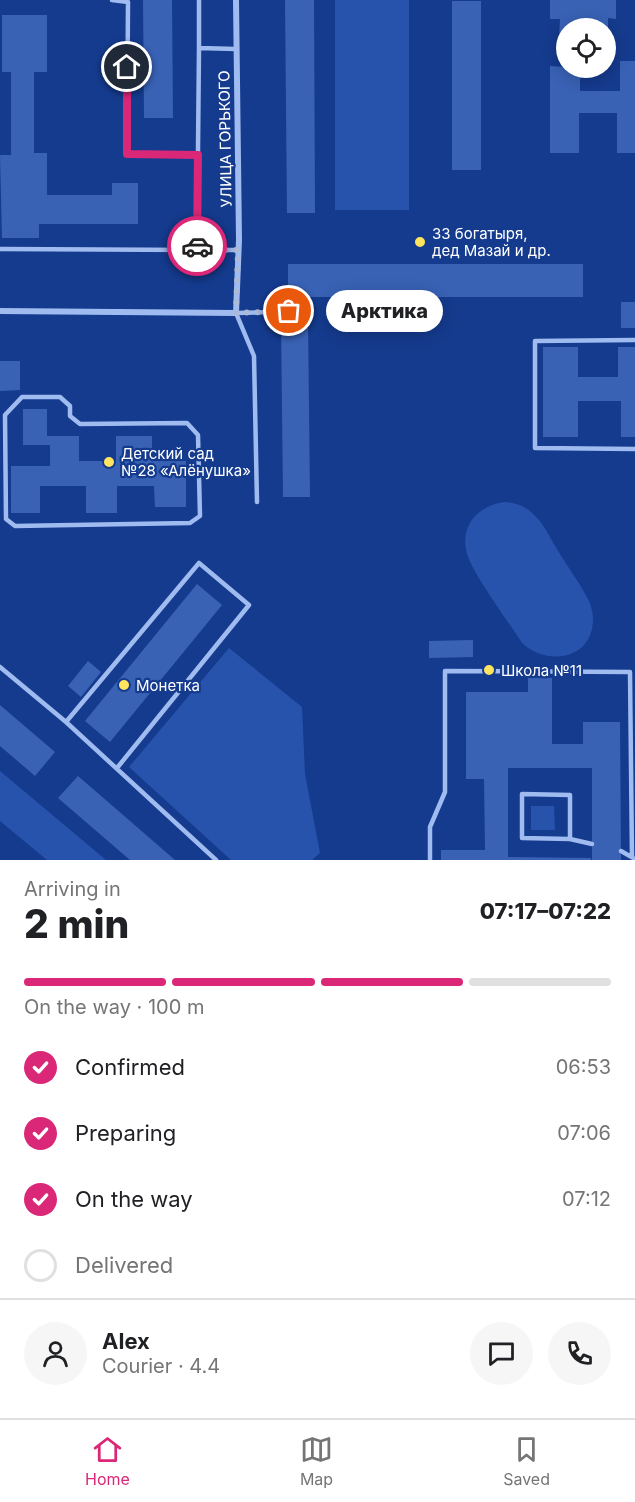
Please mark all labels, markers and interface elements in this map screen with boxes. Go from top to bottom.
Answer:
map controls [556,18,616,78]
button: locate [556,18,616,78]
pin [101,41,152,92]
icon: home [110,50,143,83]
street label: УЛИЦА ГОРЬКОГО [214,70,236,208]
courier [167,216,227,276]
place label: 33 богатыря, дед Мазай и др. [432,224,551,260]
icon: car [181,230,214,263]
marker: 33 богатыря, дед Мазай и др. [413,235,427,249]
pin [263,285,314,336]
callout: Арктика [325,290,442,332]
icon: bag [272,294,305,327]
text: Арктика [341,299,428,323]
place label: Детский сад №28 «Алёнушка» [121,444,251,480]
marker: Детский сад №28 «Алёнушка» [102,455,116,469]
place label: Школа №11 [501,661,582,680]
marker: Школа №11 [482,663,496,677]
place label: Монетка [136,676,200,695]
marker: Монетка [117,678,131,692]
text: Arriving in [24,877,121,901]
text: 07:17–07:22 [480,898,611,924]
text: 2 min [24,900,129,947]
text: On the way · 100 m [24,995,204,1019]
icon: check [24,1051,57,1084]
text: Confirmed [75,1054,185,1080]
text: 06:53 [556,1055,611,1079]
icon: check [24,1117,57,1150]
text: Preparing [75,1120,176,1146]
text: 07:06 [557,1121,611,1145]
icon: check [24,1183,57,1216]
text: On the way [75,1186,193,1212]
text: 07:12 [562,1187,611,1211]
text: Delivered [75,1252,173,1278]
button: person [24,1322,87,1385]
button: chat [470,1322,533,1385]
button: phone [548,1322,611,1385]
text: Alex [102,1328,150,1354]
text: Courier · 4.4 [102,1354,220,1378]
tab: Home [85,1433,130,1489]
tab: Map [300,1433,333,1489]
tab: Saved [503,1433,550,1489]

